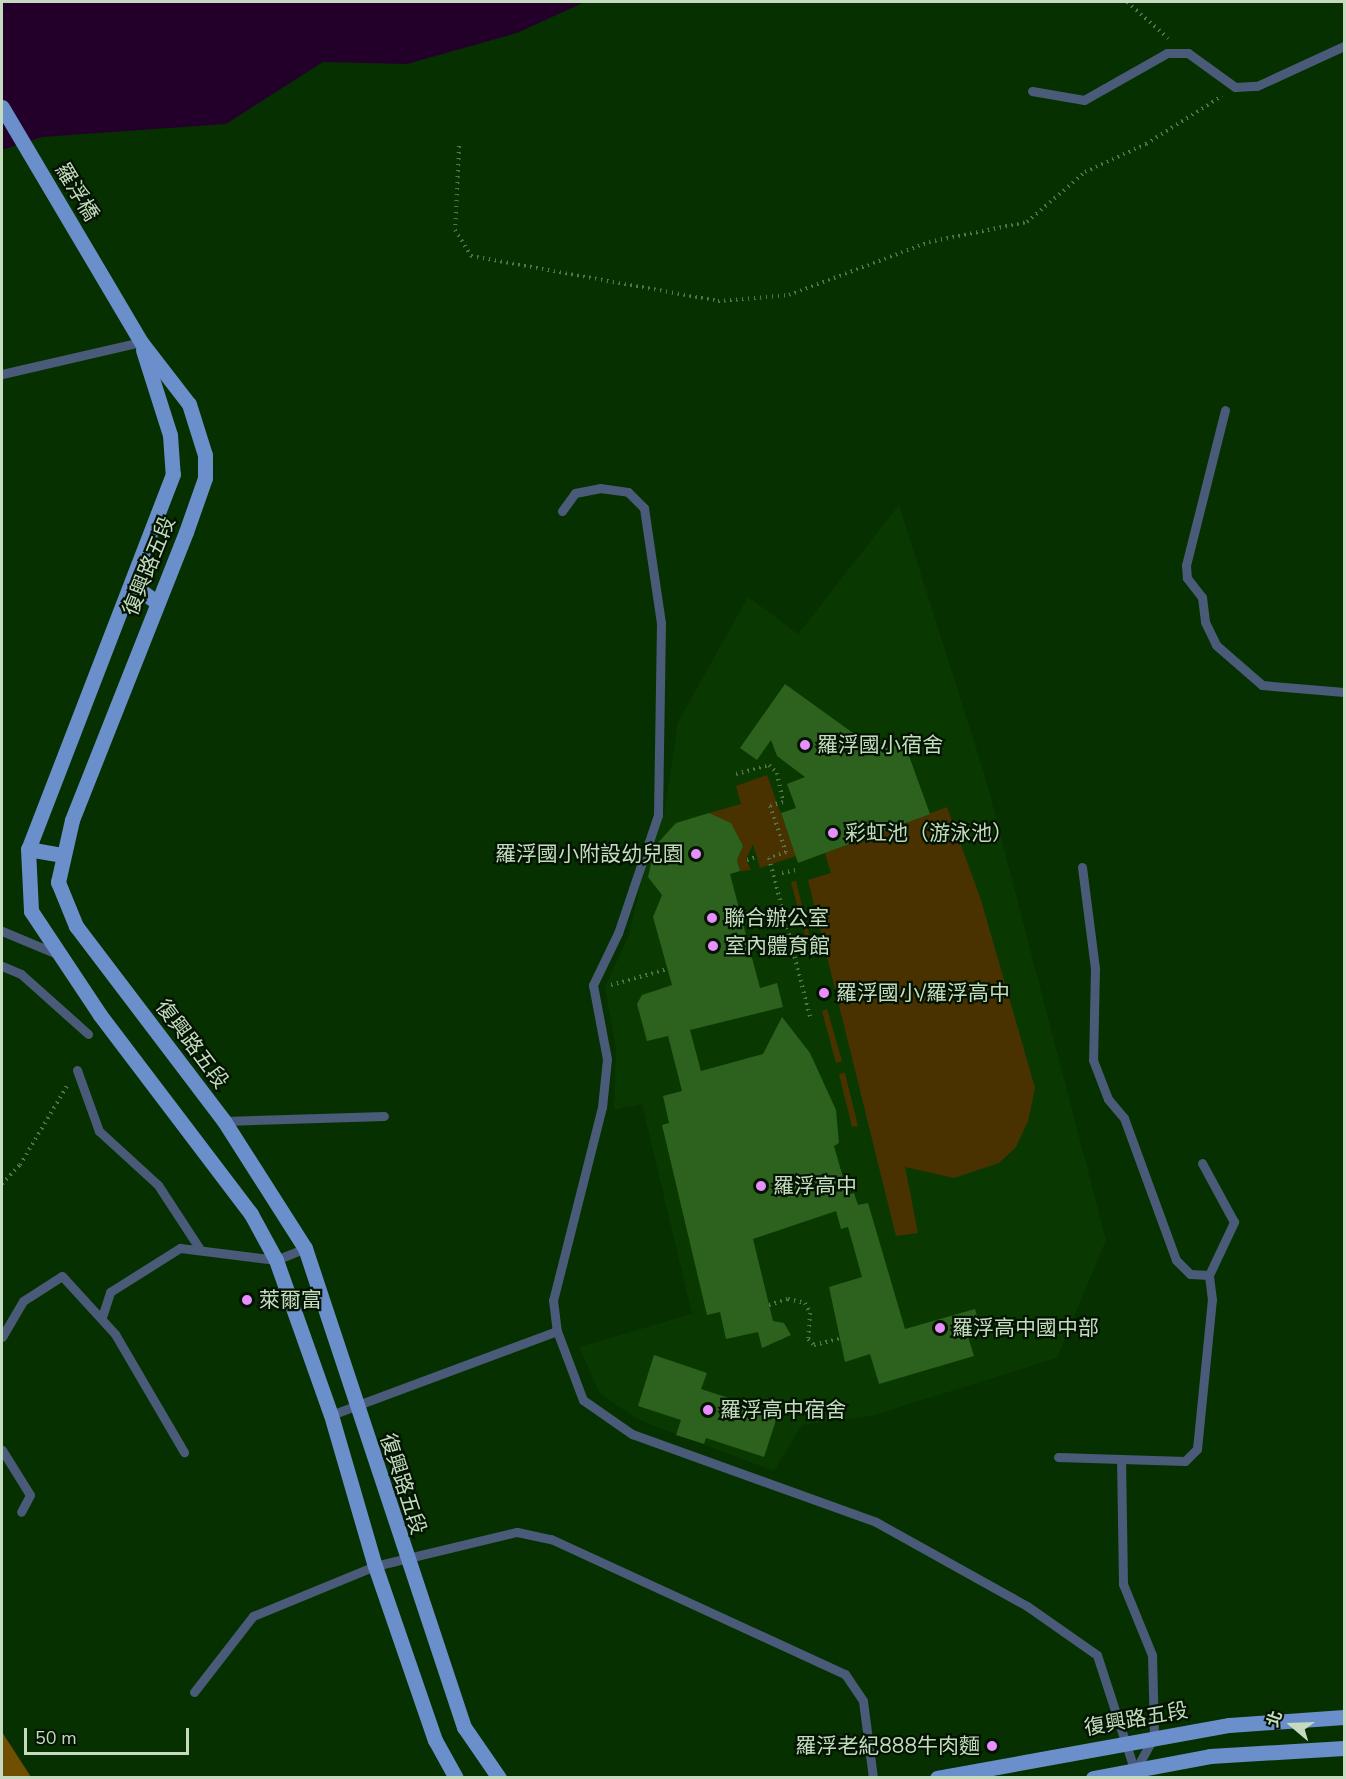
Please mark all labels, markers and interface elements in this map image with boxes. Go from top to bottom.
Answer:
street label: 羅浮橋 [50,159,104,225]
street label: 復興路五段 [118,513,180,619]
place label: 羅浮國小宿舍 [817,732,943,758]
marker: 羅浮國小宿舍 [798,738,812,752]
place label: 彩虹池（游泳池） [845,820,1013,846]
marker: 彩虹池（游泳池） [826,826,840,840]
place label: 羅浮國小附設幼兒園 [495,841,684,867]
marker: 羅浮國小附設幼兒園 [689,847,703,861]
place label: 聯合辦公室 [724,905,829,931]
marker: 聯合辦公室 [705,911,719,925]
place label: 室內體育館 [725,933,830,959]
marker: 室內體育館 [706,939,720,953]
place label: 羅浮國小/羅浮高中 [836,980,1010,1006]
marker: 羅浮國小/羅浮高中 [817,986,831,1000]
street label: 復興路五段 [150,994,234,1094]
place label: 羅浮高中 [773,1173,857,1199]
marker: 羅浮高中 [754,1179,768,1193]
place label: 萊爾富 [259,1287,322,1313]
marker: 萊爾富 [240,1293,254,1307]
place label: 羅浮高中國中部 [952,1315,1099,1341]
marker: 羅浮高中國中部 [933,1321,947,1335]
place label: 羅浮高中宿舍 [720,1397,846,1423]
marker: 羅浮高中宿舍 [701,1403,715,1417]
street label: 復興路五段 [375,1430,431,1538]
north arrow [1262,1695,1322,1755]
street label: 復興路五段 [1082,1697,1190,1741]
text: 北 [1262,1708,1288,1730]
scale bar [27,1716,192,1754]
text: 50 m [35,1726,77,1750]
place label: 羅浮老紀888牛肉麵 [795,1733,980,1759]
marker: 羅浮老紀888牛肉麵 [985,1739,999,1753]

